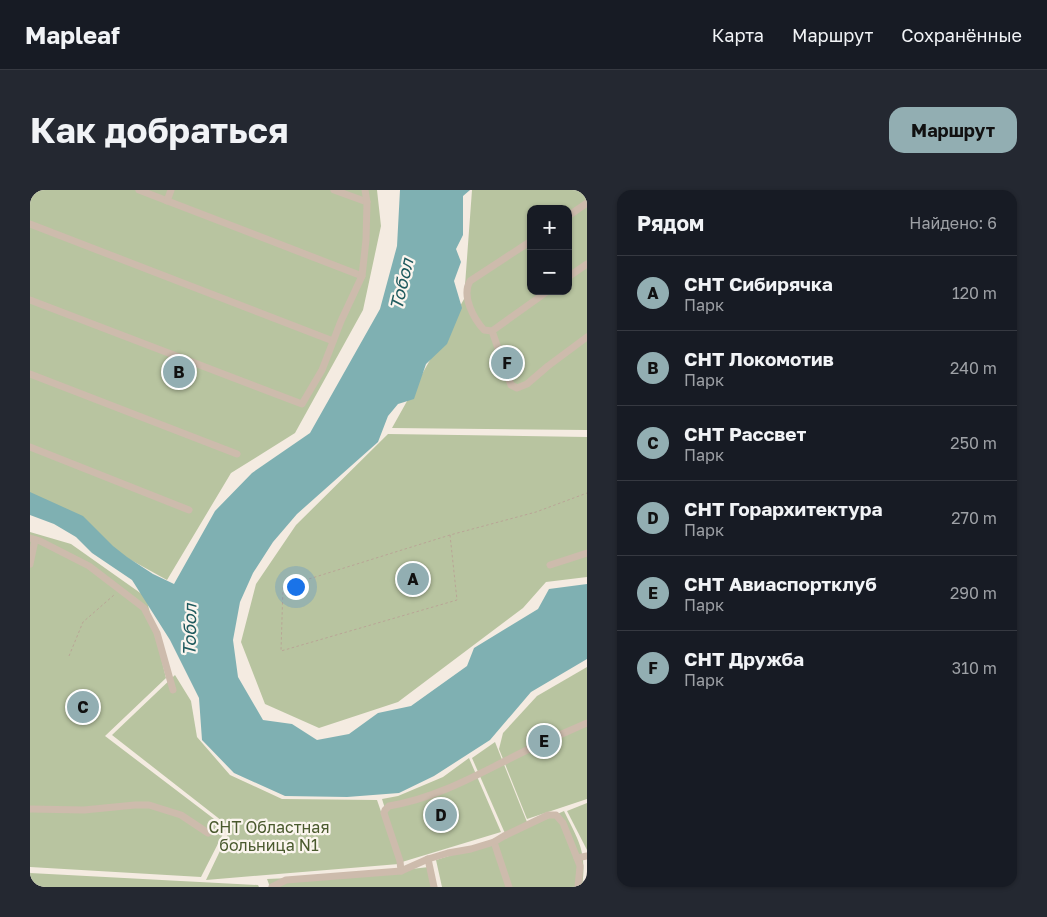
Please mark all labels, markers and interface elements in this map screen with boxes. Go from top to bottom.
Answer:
text: Mapleaf [25,20,120,49]
text: Карта [712,24,764,46]
text: Маршрут [792,24,873,46]
text: Сохранённые [901,24,1022,46]
button: Маршрут [889,107,1017,153]
text: Как добраться [30,109,288,151]
map controls [527,205,572,295]
button: + [527,205,572,250]
text: Рядом [637,210,704,236]
text: Найдено: 6 [909,213,997,233]
button: − [527,250,572,295]
water label: Тобол [384,255,418,312]
text: СНТ Сибирячка [684,272,833,295]
text: A [647,283,659,303]
text: 120 m [952,283,997,303]
text: Парк [684,295,724,315]
pin: F [491,344,523,382]
text: СНТ Локомотив [684,347,834,370]
pin: B [163,353,195,391]
text: B [647,358,659,378]
text: 240 m [950,358,997,378]
text: Парк [684,370,724,390]
text: СНТ Рассвет [684,422,806,445]
text: C [647,433,659,453]
text: 250 m [950,433,997,453]
text: Парк [684,445,724,465]
text: СНТ Горархитектура [684,497,882,520]
text: D [647,508,659,528]
text: 270 m [951,508,997,528]
text: Парк [684,520,724,540]
pin: A [397,560,429,598]
text: СНТ Авиаспортклуб [684,572,877,595]
your location [283,574,309,600]
text: E [648,583,658,603]
text: 290 m [950,583,997,603]
text: Парк [684,595,724,615]
water label: Тобол [178,602,200,656]
text: СНТ Дружба [684,647,804,670]
text: F [648,658,658,678]
text: 310 m [952,658,997,678]
text: Парк [684,670,724,690]
pin: C [67,688,99,726]
pin: E [528,722,560,760]
pin: D [425,796,457,834]
park label: СНТ Областная больница N1 [208,817,330,855]

